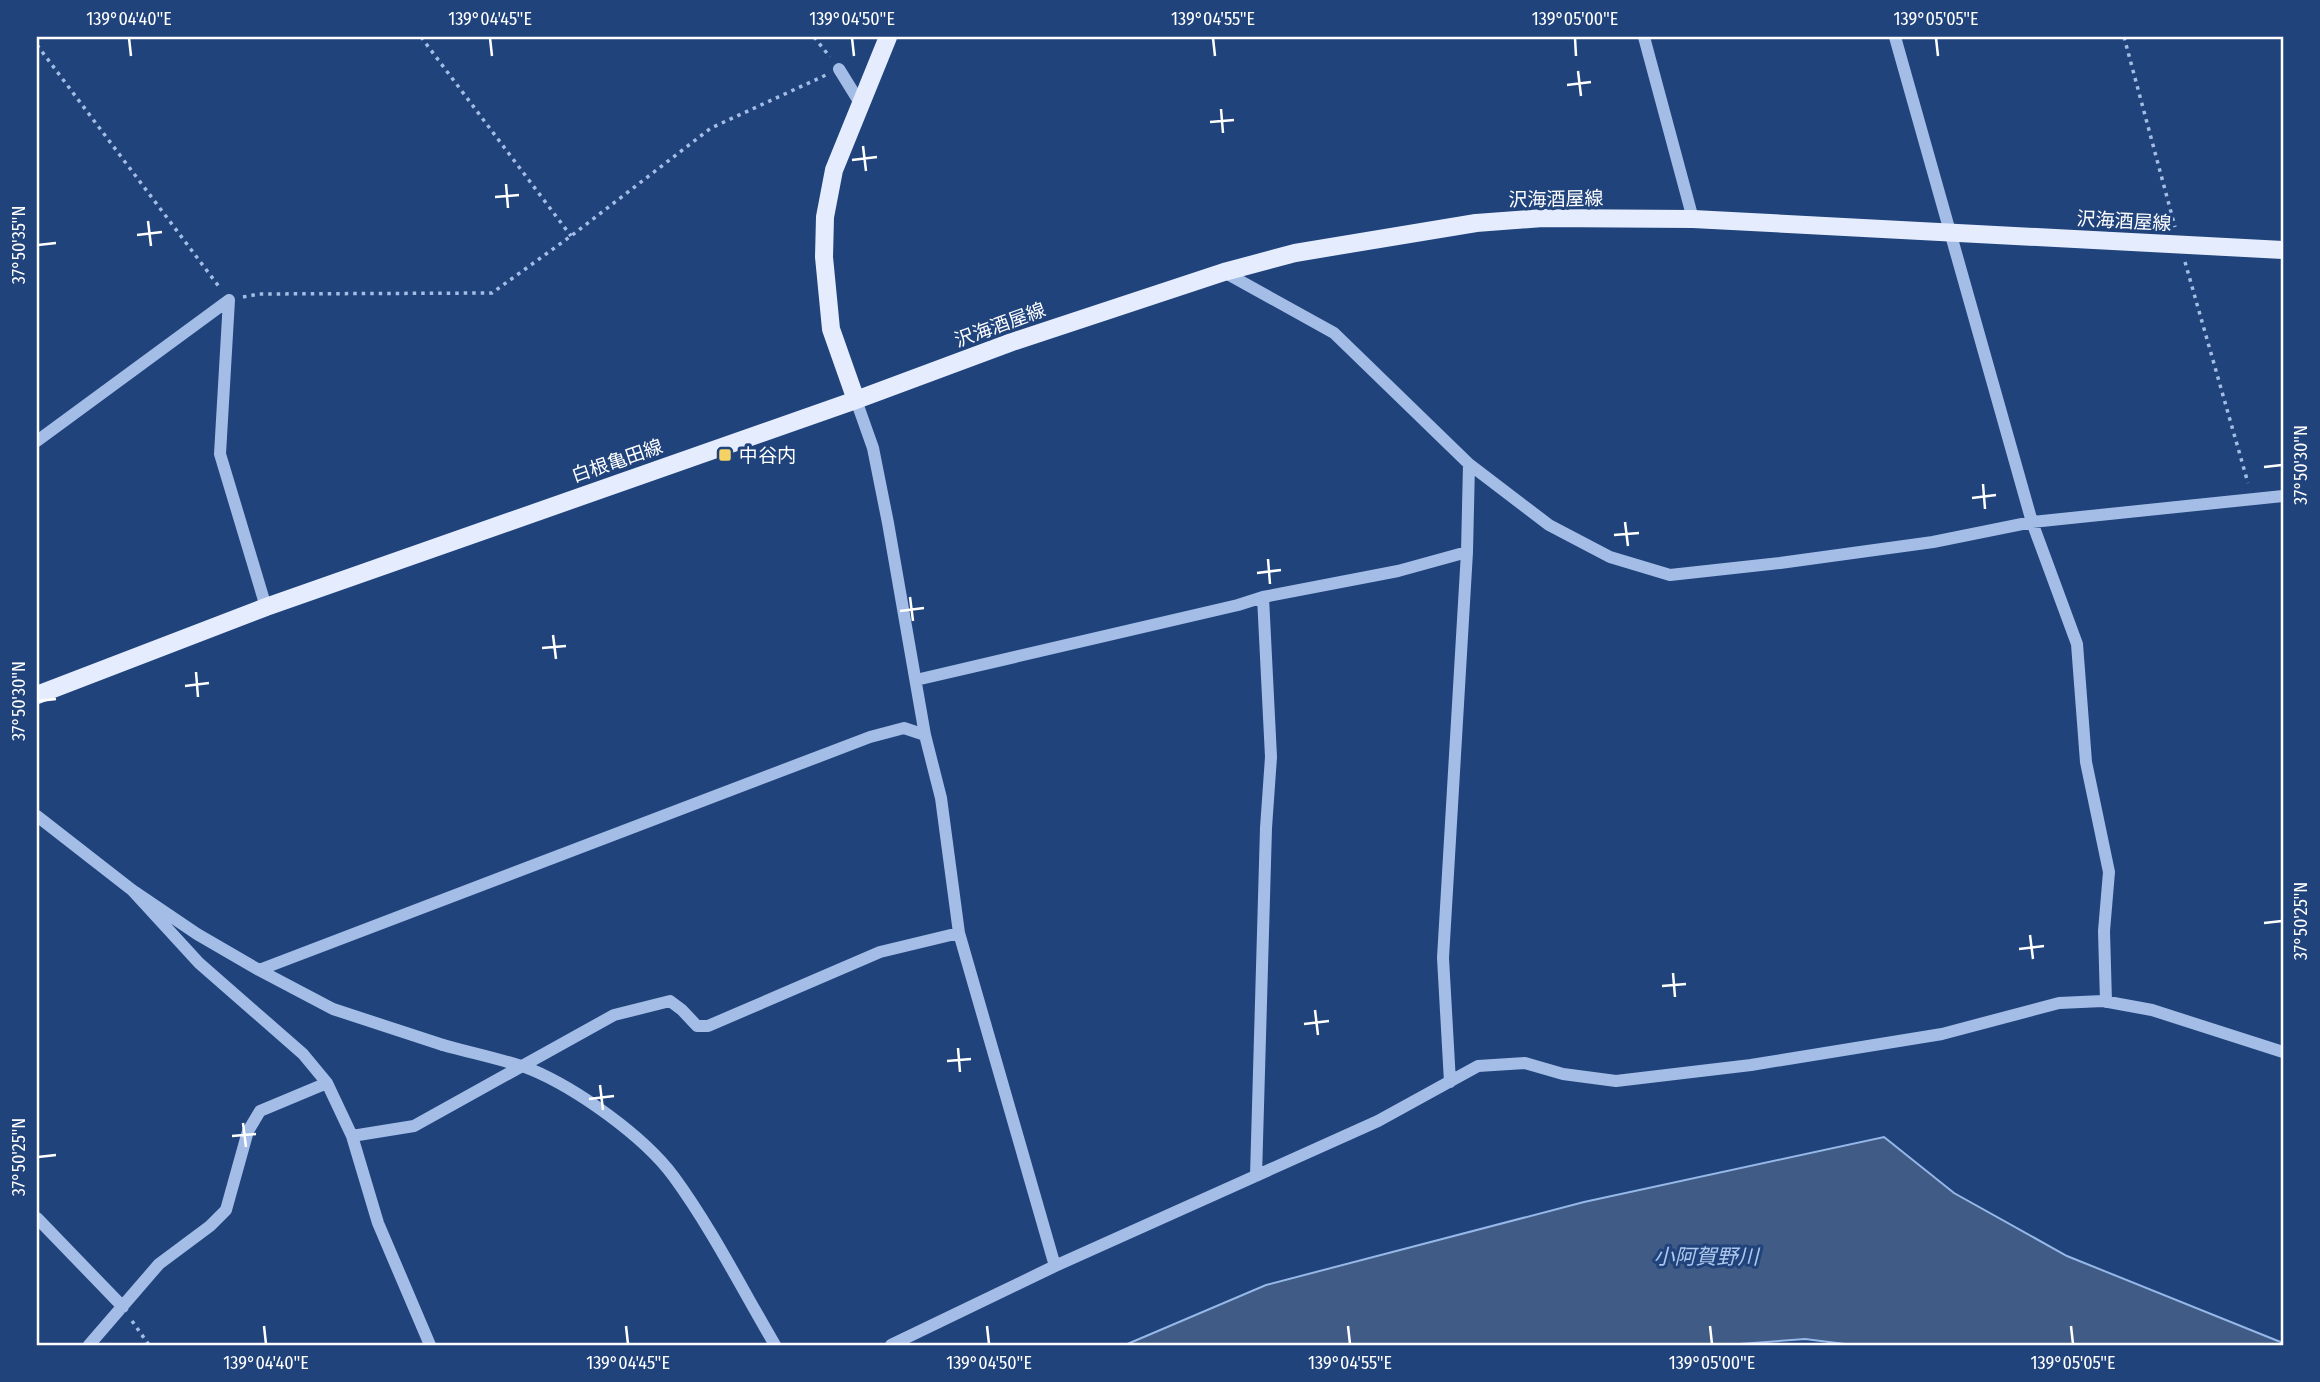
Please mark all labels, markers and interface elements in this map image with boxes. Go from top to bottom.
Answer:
text: 139°04'40"E [86,8,172,30]
text: 139°04'45"E [448,8,532,30]
text: 139°04'50"E [809,8,895,30]
text: 139°04'55"E [1171,8,1255,30]
text: 139°05'00"E [1532,8,1618,30]
text: 139°05'05"E [1893,8,1979,30]
street label: 沢海酒屋線 [1508,187,1604,211]
text: 37°50'35"N [8,206,30,284]
street label: 沢海酒屋線 [2076,207,2172,235]
street label: 沢海酒屋線 [951,298,1049,352]
text: 37°50'30"N [2290,425,2312,505]
street label: 白根亀田線 [568,435,666,487]
place label: 中谷内 [739,444,796,467]
marker: 中谷内 [717,447,733,463]
text: 37°50'30"N [8,661,30,741]
text: 37°50'25"N [2290,882,2312,960]
text: 37°50'25"N [8,1118,30,1196]
water label: 小阿賀野川 [1654,1244,1760,1270]
text: 139°04'40"E [223,1352,309,1374]
text: 139°04'45"E [586,1352,670,1374]
text: 139°04'50"E [946,1352,1032,1374]
text: 139°04'55"E [1308,1352,1392,1374]
text: 139°05'00"E [1669,1352,1755,1374]
text: 139°05'05"E [2030,1352,2116,1374]

